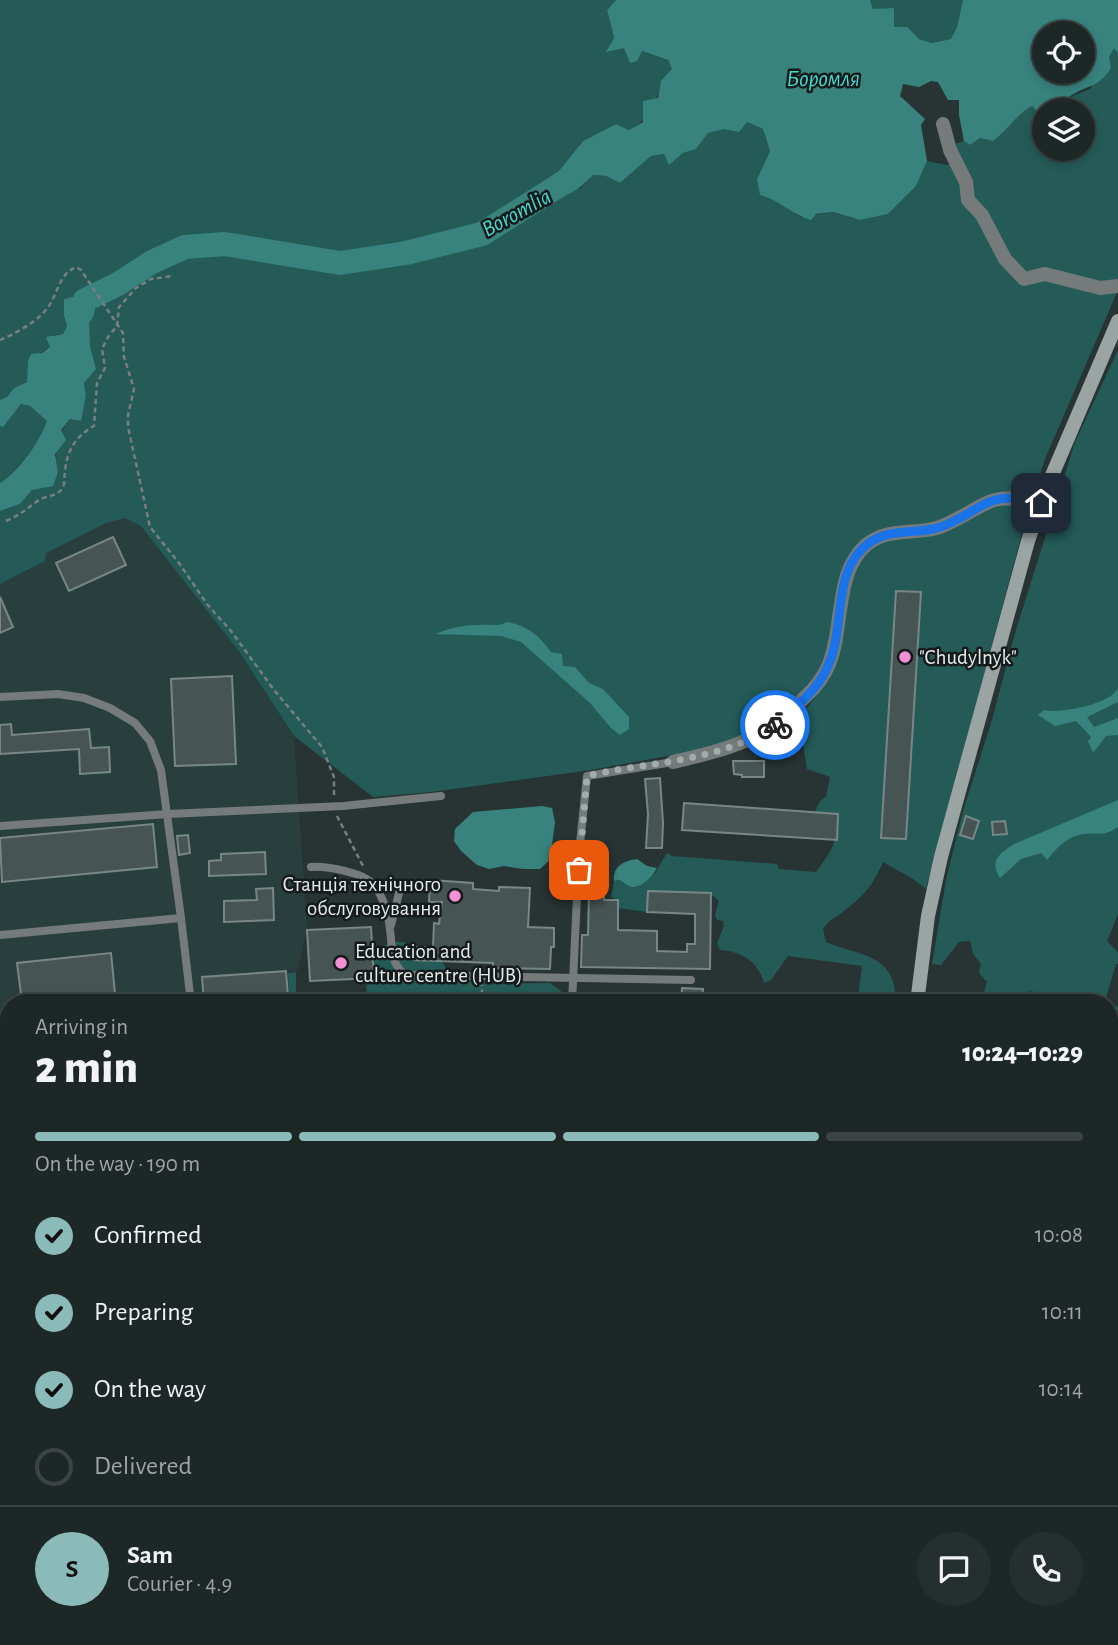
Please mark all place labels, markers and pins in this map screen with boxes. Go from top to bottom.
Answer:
pin [1011,473,1071,533]
place label: "Chudylnyk" [919,647,1017,668]
marker: "Chudylnyk" [897,649,913,665]
pin [549,840,609,900]
place label: Cтанція технічного обслуговування [283,874,441,919]
marker: Cтанція технічного обслуговування [447,888,463,904]
place label: Education and culture centre (HUB) [355,941,523,986]
marker: Education and culture centre (HUB) [333,955,349,971]

